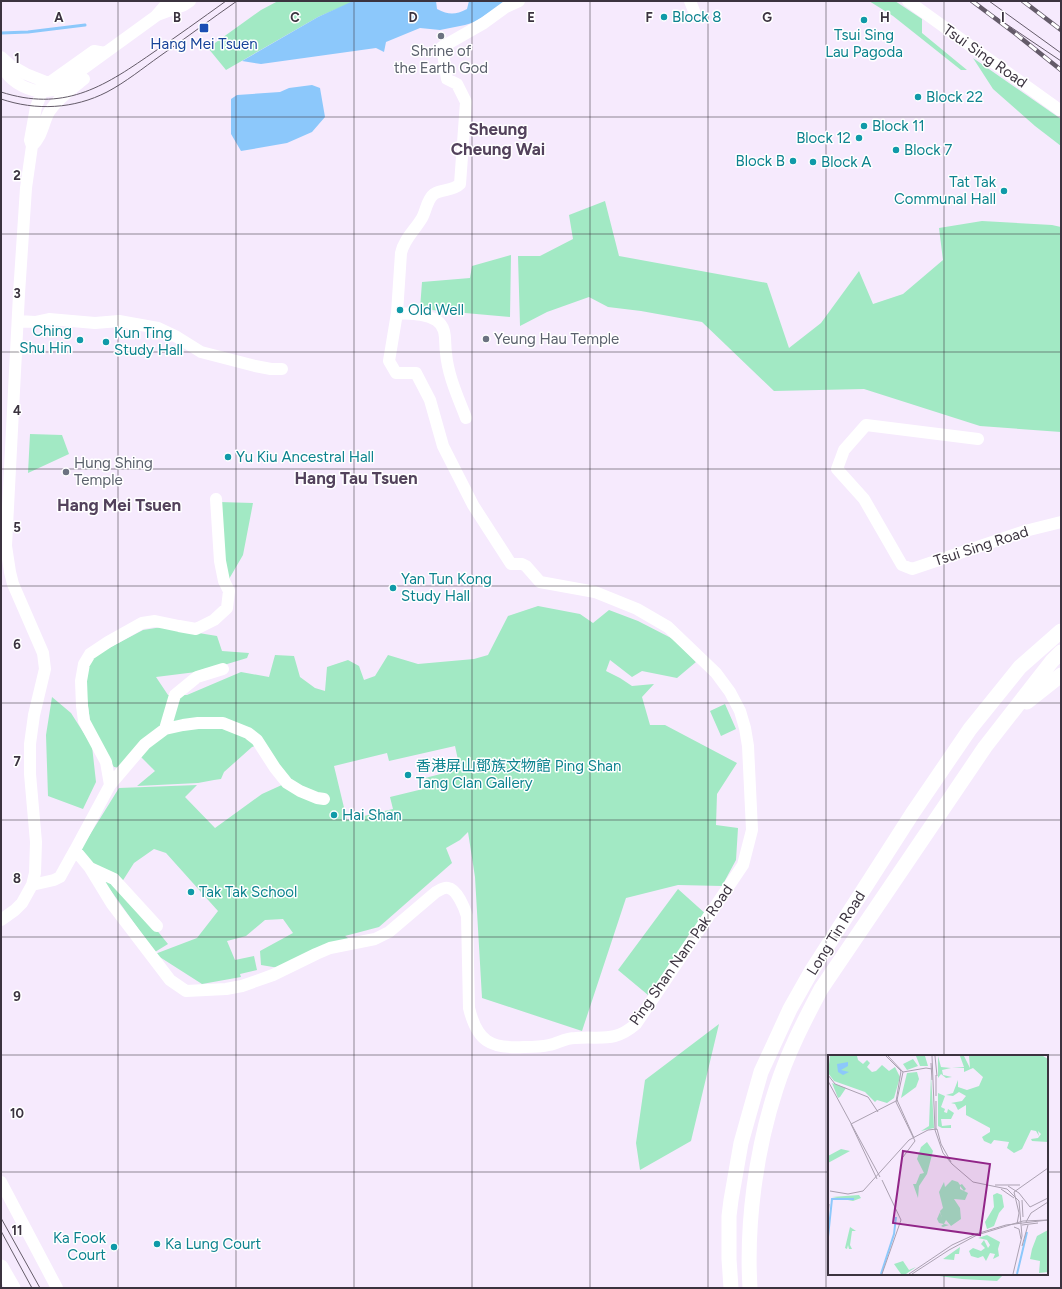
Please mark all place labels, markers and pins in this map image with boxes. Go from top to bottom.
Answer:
place label: Block 8 [672,8,721,26]
marker: Block 8 [659,12,669,22]
marker: Tsui Sing Lau Pagoda [859,15,869,25]
marker: Hang Mei Tsuen [198,22,210,34]
place label: Tsui Sing Lau Pagoda [825,26,903,61]
marker: Shrine of the Earth God [436,31,446,41]
place label: Hang Mei Tsuen [150,35,258,53]
place label: Shrine of the Earth God [394,42,488,77]
place label: Block 22 [926,88,983,106]
marker: Block 22 [913,92,923,102]
place label: Block 11 [872,117,925,135]
marker: Block 11 [859,121,869,131]
place label: Block 12 [796,129,851,147]
marker: Block 12 [854,133,864,143]
place label: Block 7 [904,141,952,159]
marker: Block 7 [891,145,901,155]
place label: Block B [736,152,785,170]
place label: Block A [821,153,871,171]
marker: Block B [788,156,798,166]
marker: Block A [808,157,818,167]
place label: Tat Tak Communal Hall [894,173,997,208]
marker: Tat Tak Communal Hall [999,186,1009,196]
place label: Old Well [408,301,464,319]
marker: Old Well [395,305,405,315]
place label: Ching Shu Hin [19,322,72,357]
place label: Kun Ting Study Hall [114,324,183,359]
place label: Yeung Hau Temple [494,330,619,348]
marker: Yeung Hau Temple [481,334,491,344]
marker: Ching Shu Hin [75,335,85,345]
marker: Kun Ting Study Hall [101,337,111,347]
place label: Yu Kiu Ancestral Hall [236,448,374,466]
marker: Yu Kiu Ancestral Hall [223,452,233,462]
place label: Hung Shing Temple [74,454,153,489]
marker: Hung Shing Temple [61,467,71,477]
place label: Yan Tun Kong Study Hall [401,570,492,605]
marker: Yan Tun Kong Study Hall [388,583,398,593]
place label: 香港屏山鄧族文物館 Ping Shan Tang Clan Gallery [416,757,621,792]
marker: 香港屏山鄧族文物館 Ping Shan Tang Clan Gallery [403,770,413,780]
place label: Hai Shan [342,806,402,824]
marker: Hai Shan [329,810,339,820]
place label: Tak Tak School [199,883,297,901]
marker: Tak Tak School [186,887,196,897]
place label: Ka Fook Court [53,1229,107,1264]
place label: Ka Lung Court [165,1235,261,1253]
marker: Ka Lung Court [152,1239,162,1249]
marker: Ka Fook Court [109,1242,119,1252]

